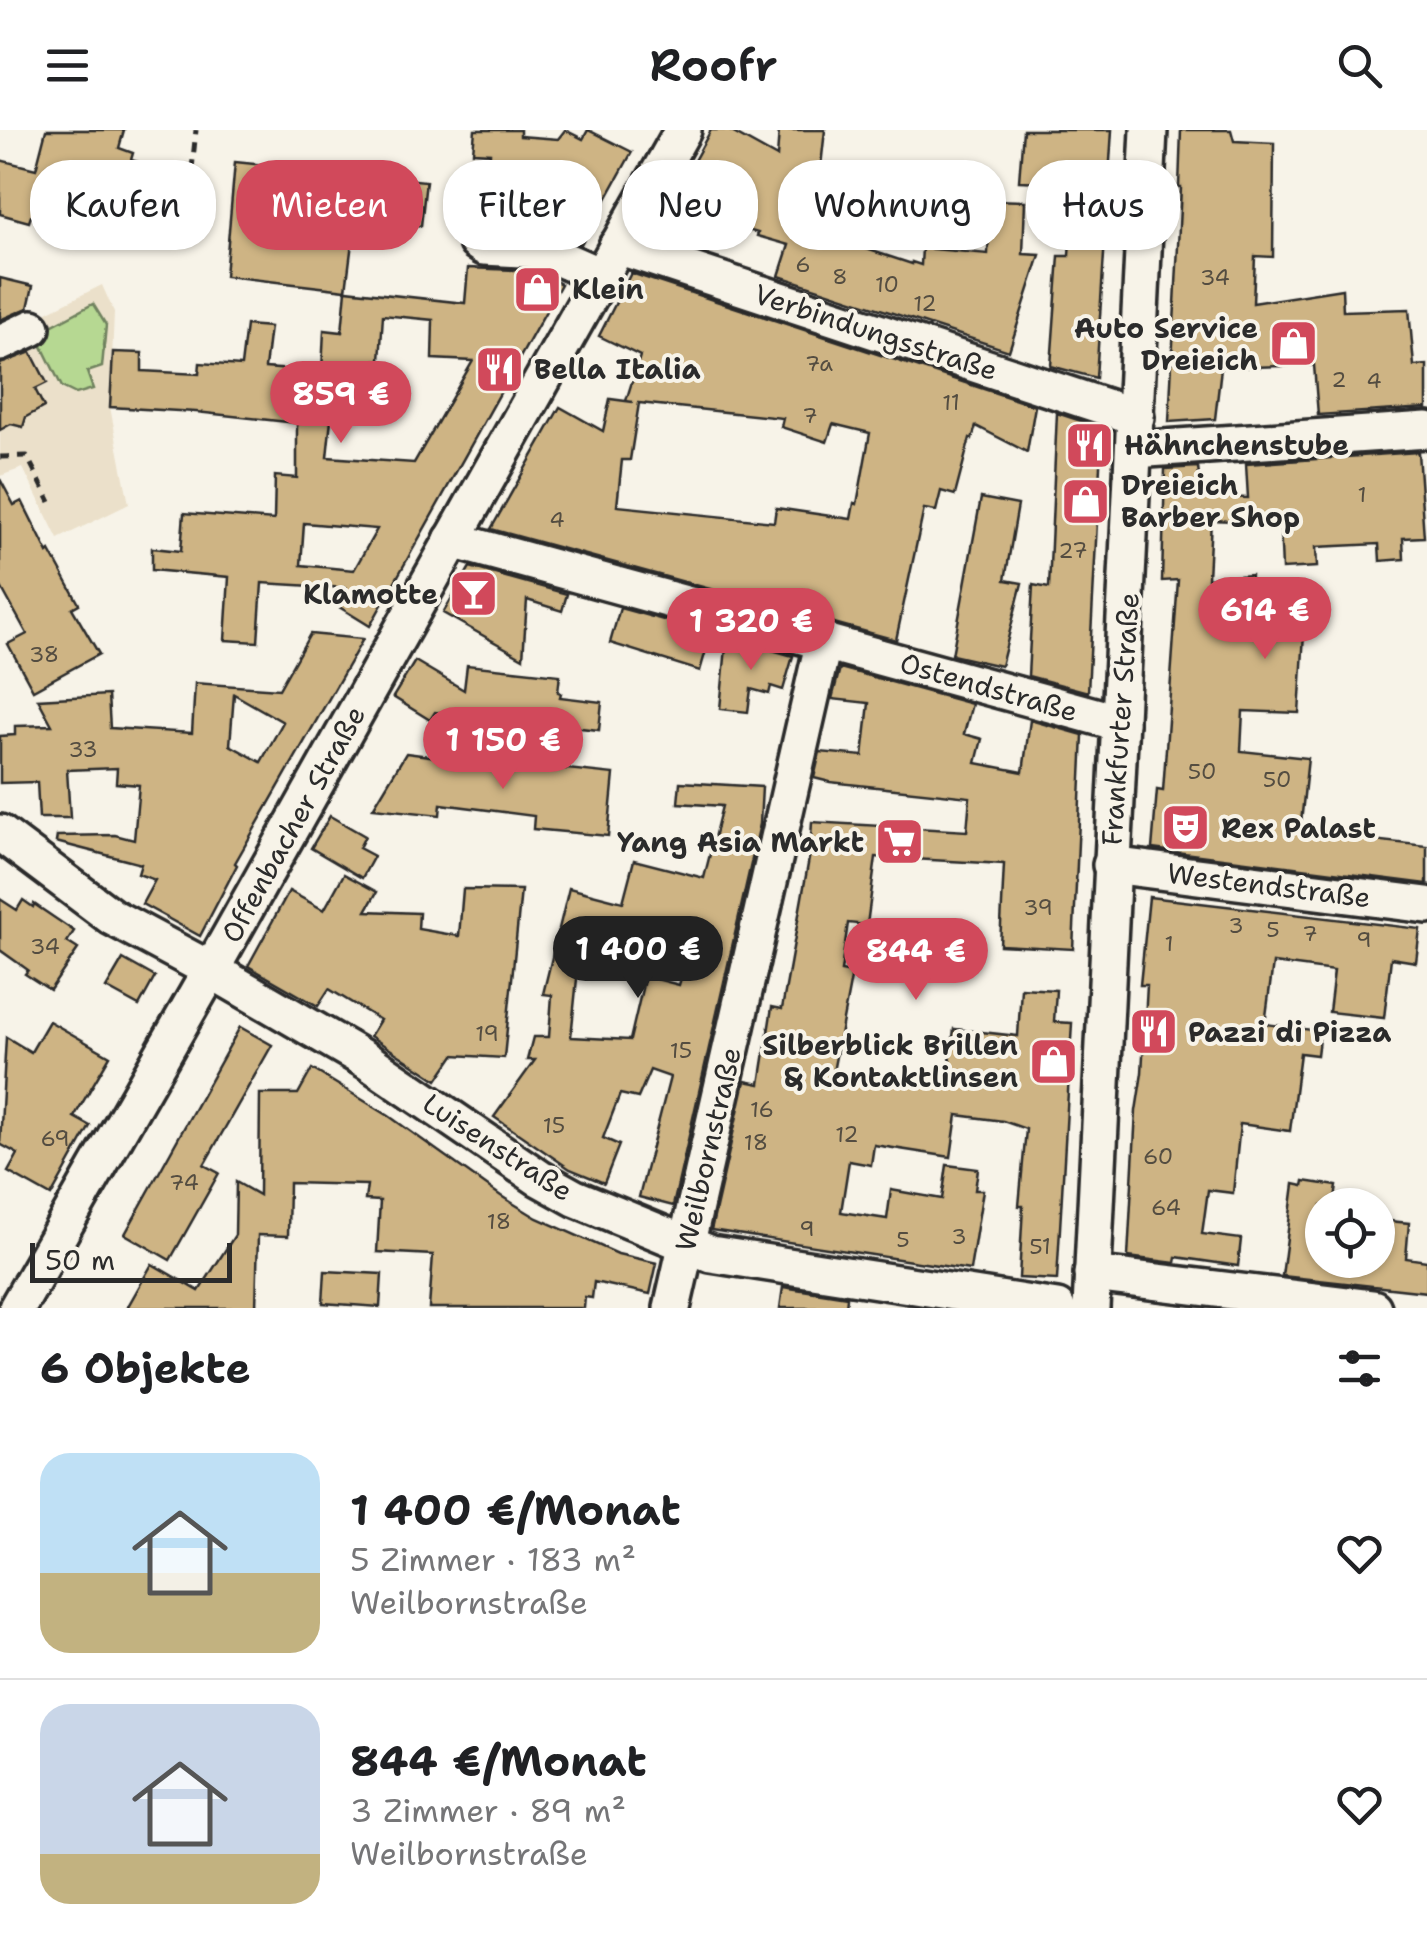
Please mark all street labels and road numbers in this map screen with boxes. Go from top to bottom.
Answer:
street label: Verbindungsstraße [749,275,1003,389]
street label: Frankfurter Straße [1092,591,1148,847]
street label: Ostendstraße [896,643,1082,731]
street label: Offenbacher Straße [212,699,374,949]
street label: Westendstraße [1165,854,1373,916]
street label: Weilbornstraße [666,1043,750,1255]
street label: Luisenstraße [416,1084,580,1210]

